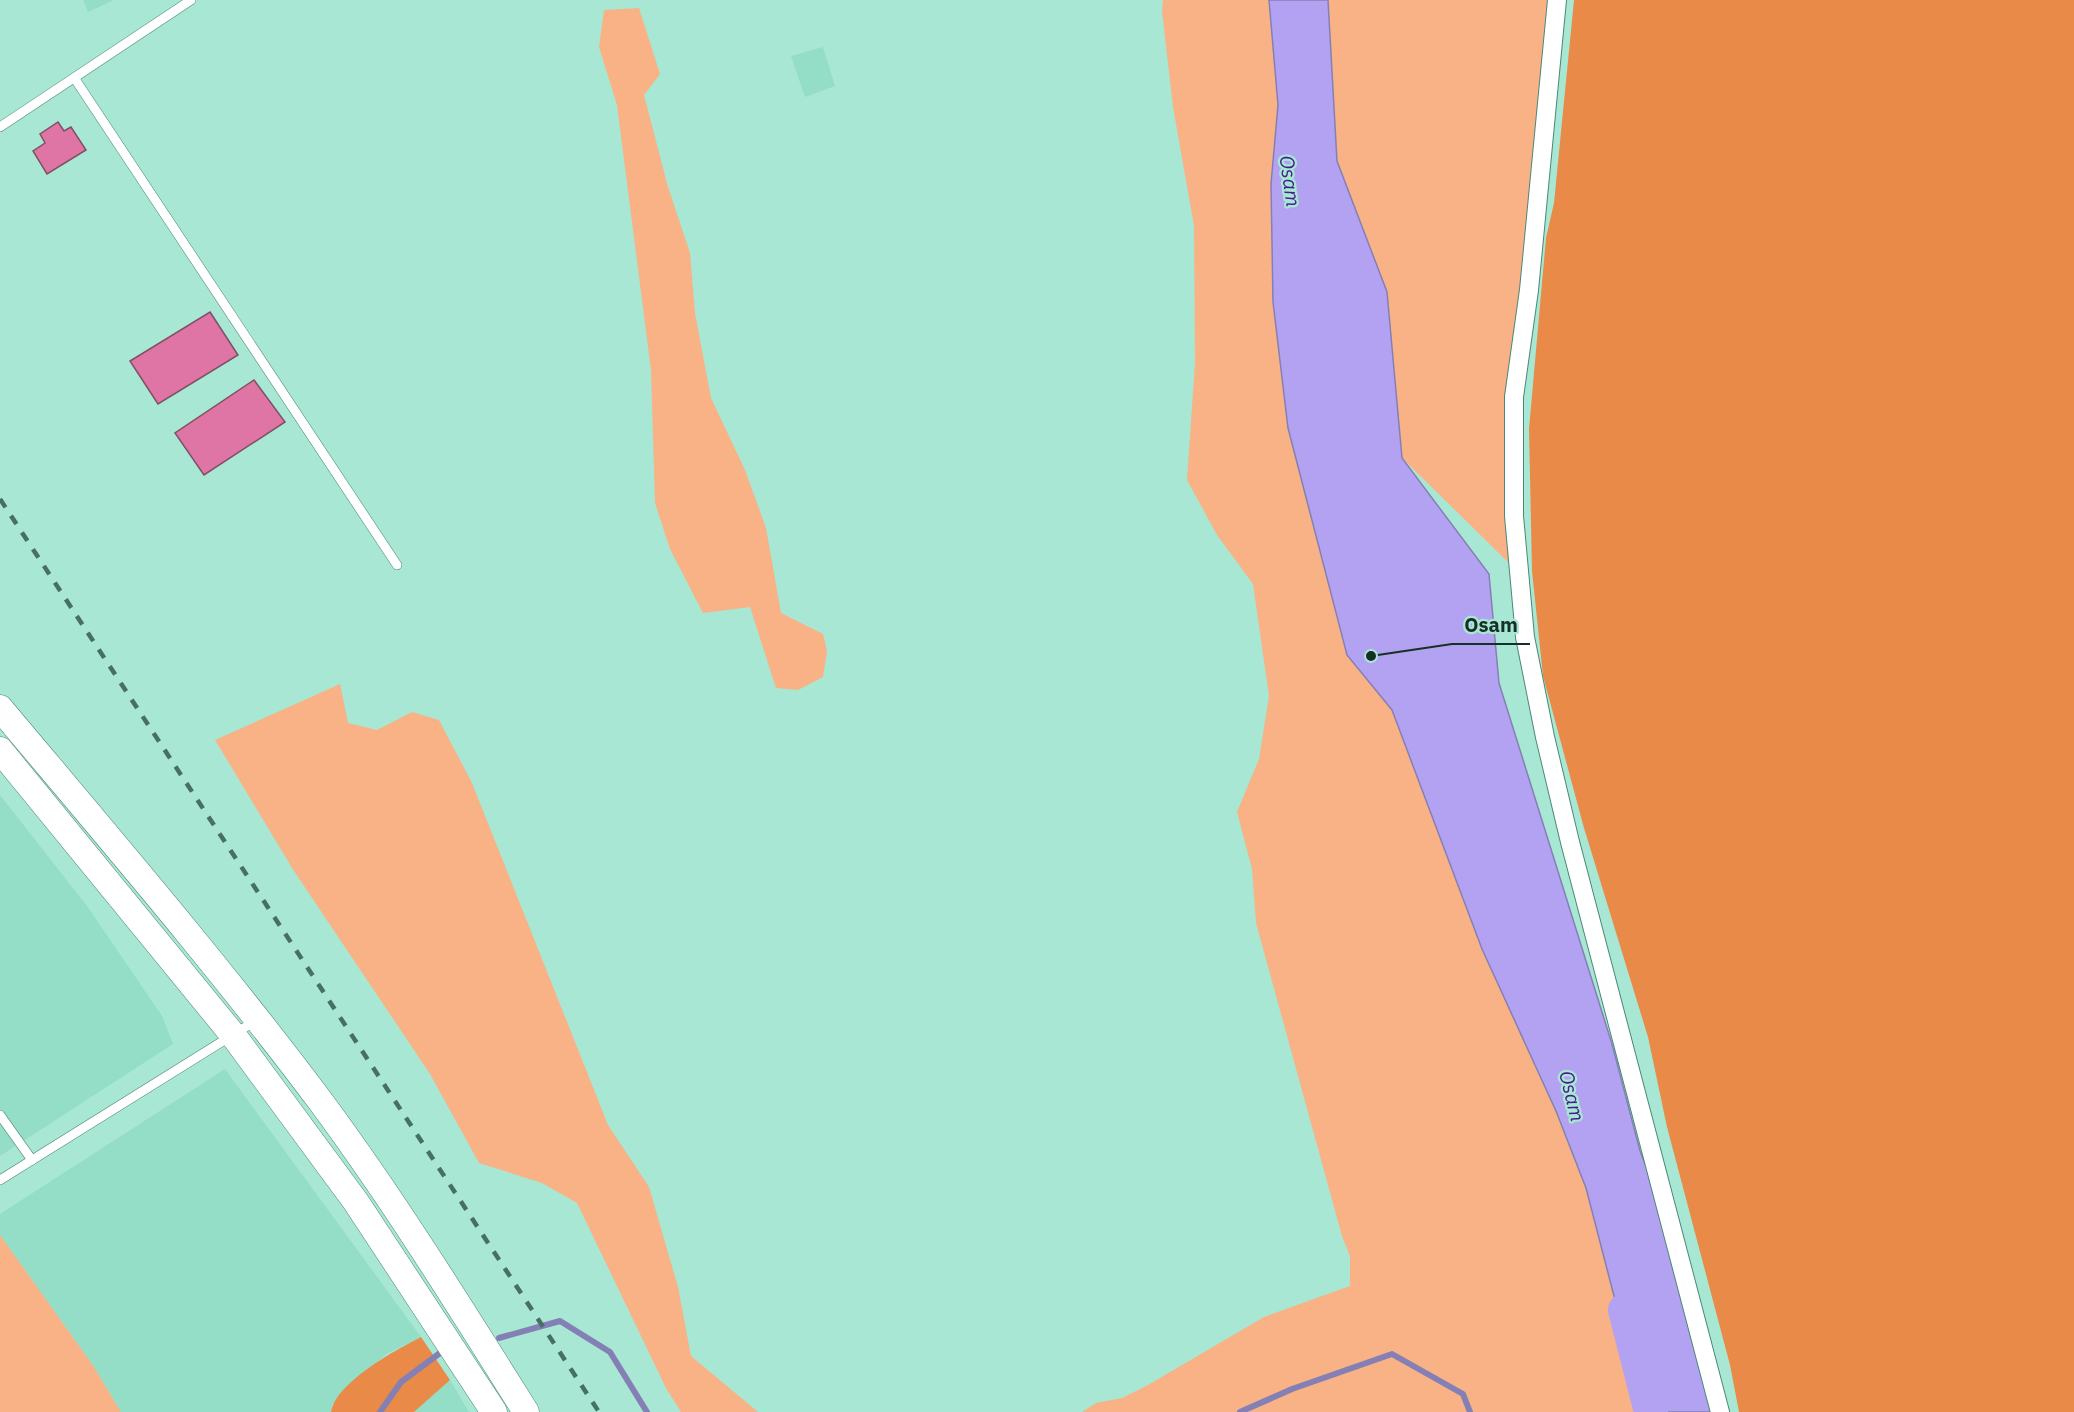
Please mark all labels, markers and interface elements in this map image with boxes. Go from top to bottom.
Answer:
water label: Osam [1274,153,1307,208]
callout: Osam [1452,606,1530,644]
text: Osam [1464,611,1518,638]
water label: Osam [1553,1068,1592,1124]

